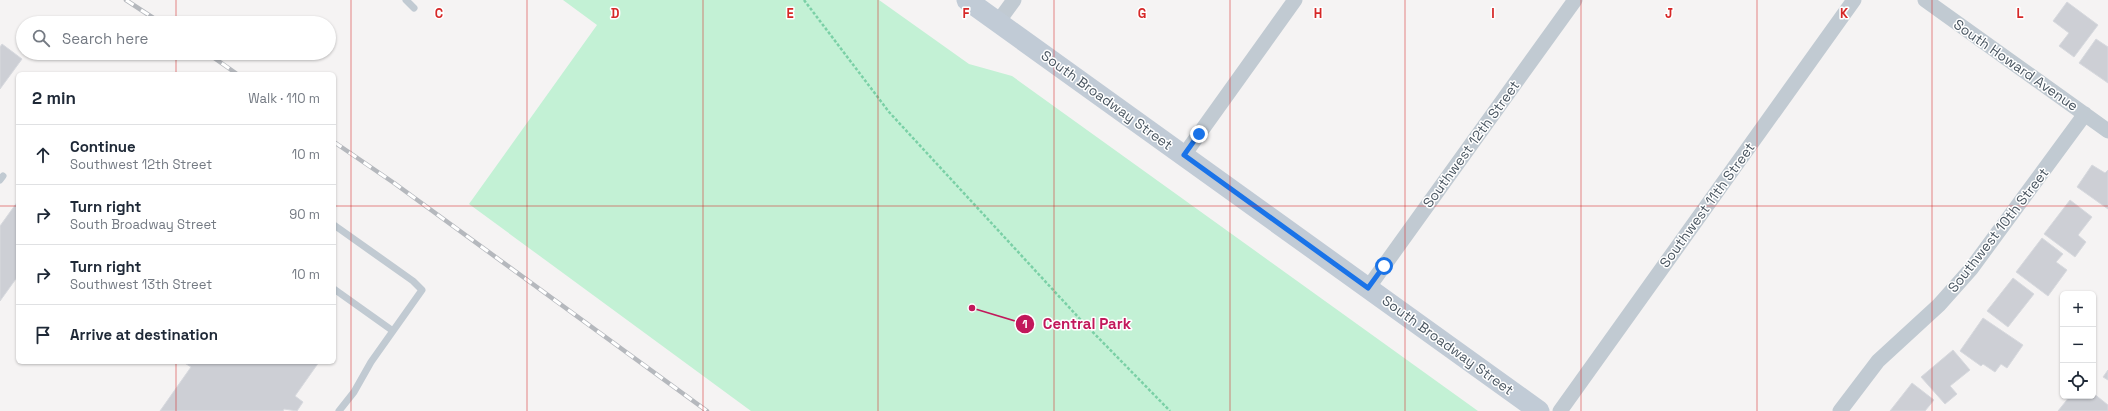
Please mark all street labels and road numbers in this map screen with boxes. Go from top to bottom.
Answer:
street label: South Howard Avenue [1950,15,2082,115]
street label: South Broadway Street [1038,46,1176,154]
street label: Southwest 12th Street [1419,77,1523,211]
street label: Southwest 11th Street [1655,139,1759,271]
street label: Southwest 10th Street [1944,164,2052,296]
street label: South Broadway Street [1379,291,1517,399]

